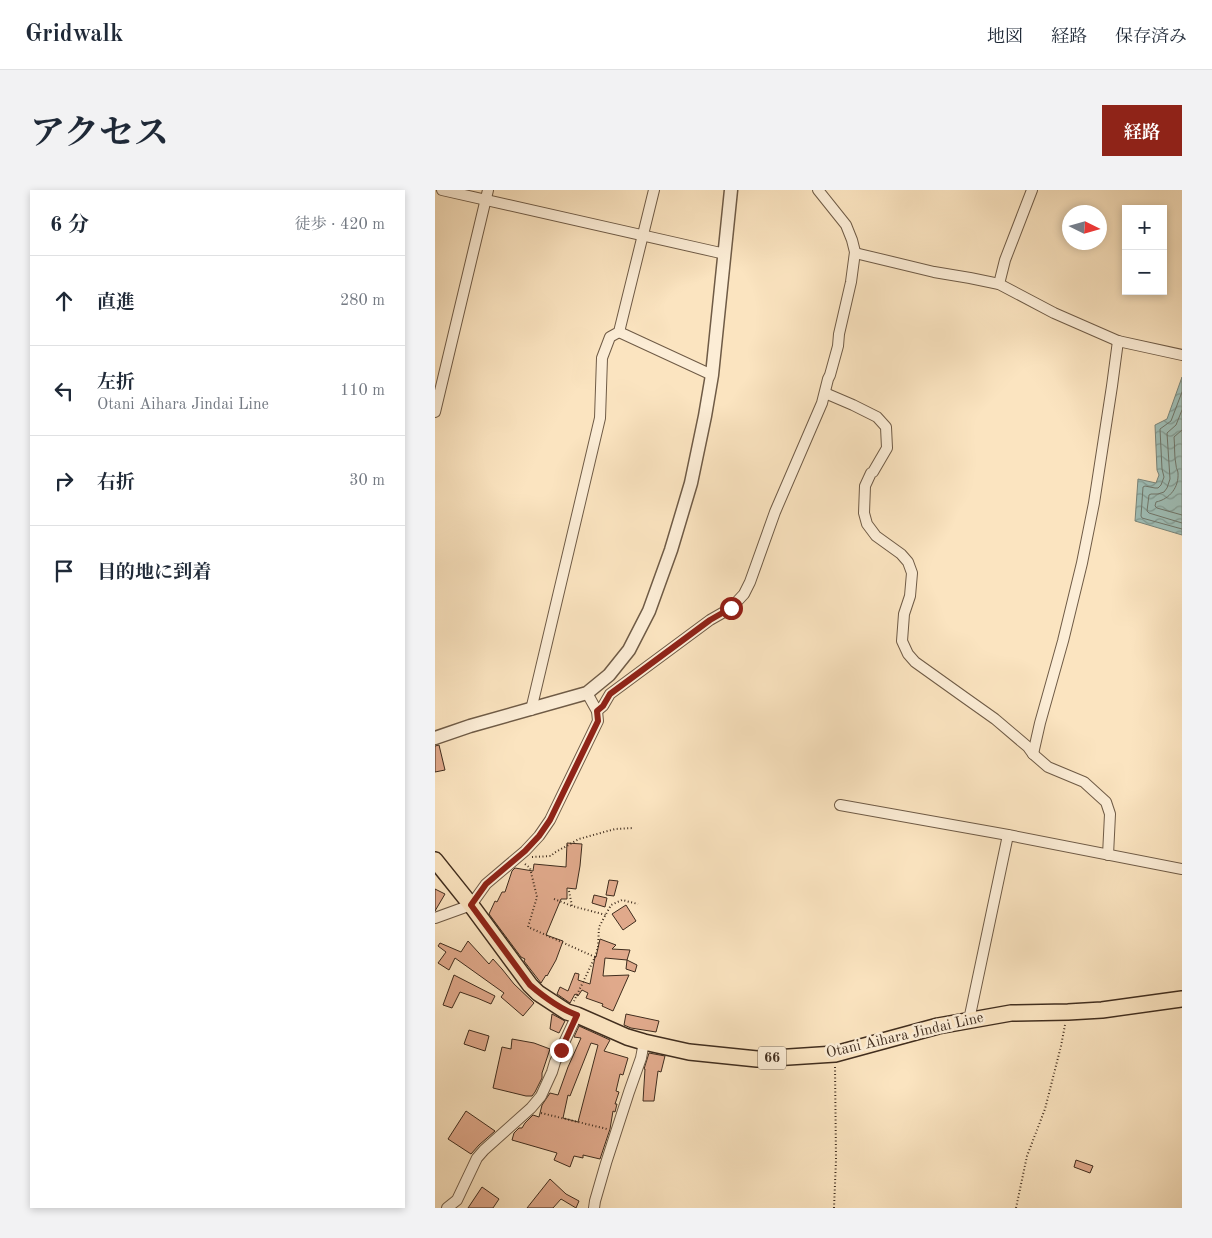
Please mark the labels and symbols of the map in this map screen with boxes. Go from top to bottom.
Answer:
north arrow [1062,205,1107,250]
route start [720,597,743,620]
street label: Otani Aihara Jindai Line [825,1011,985,1061]
route end [550,1039,573,1062]
road number: 66 [758,1046,786,1070]

